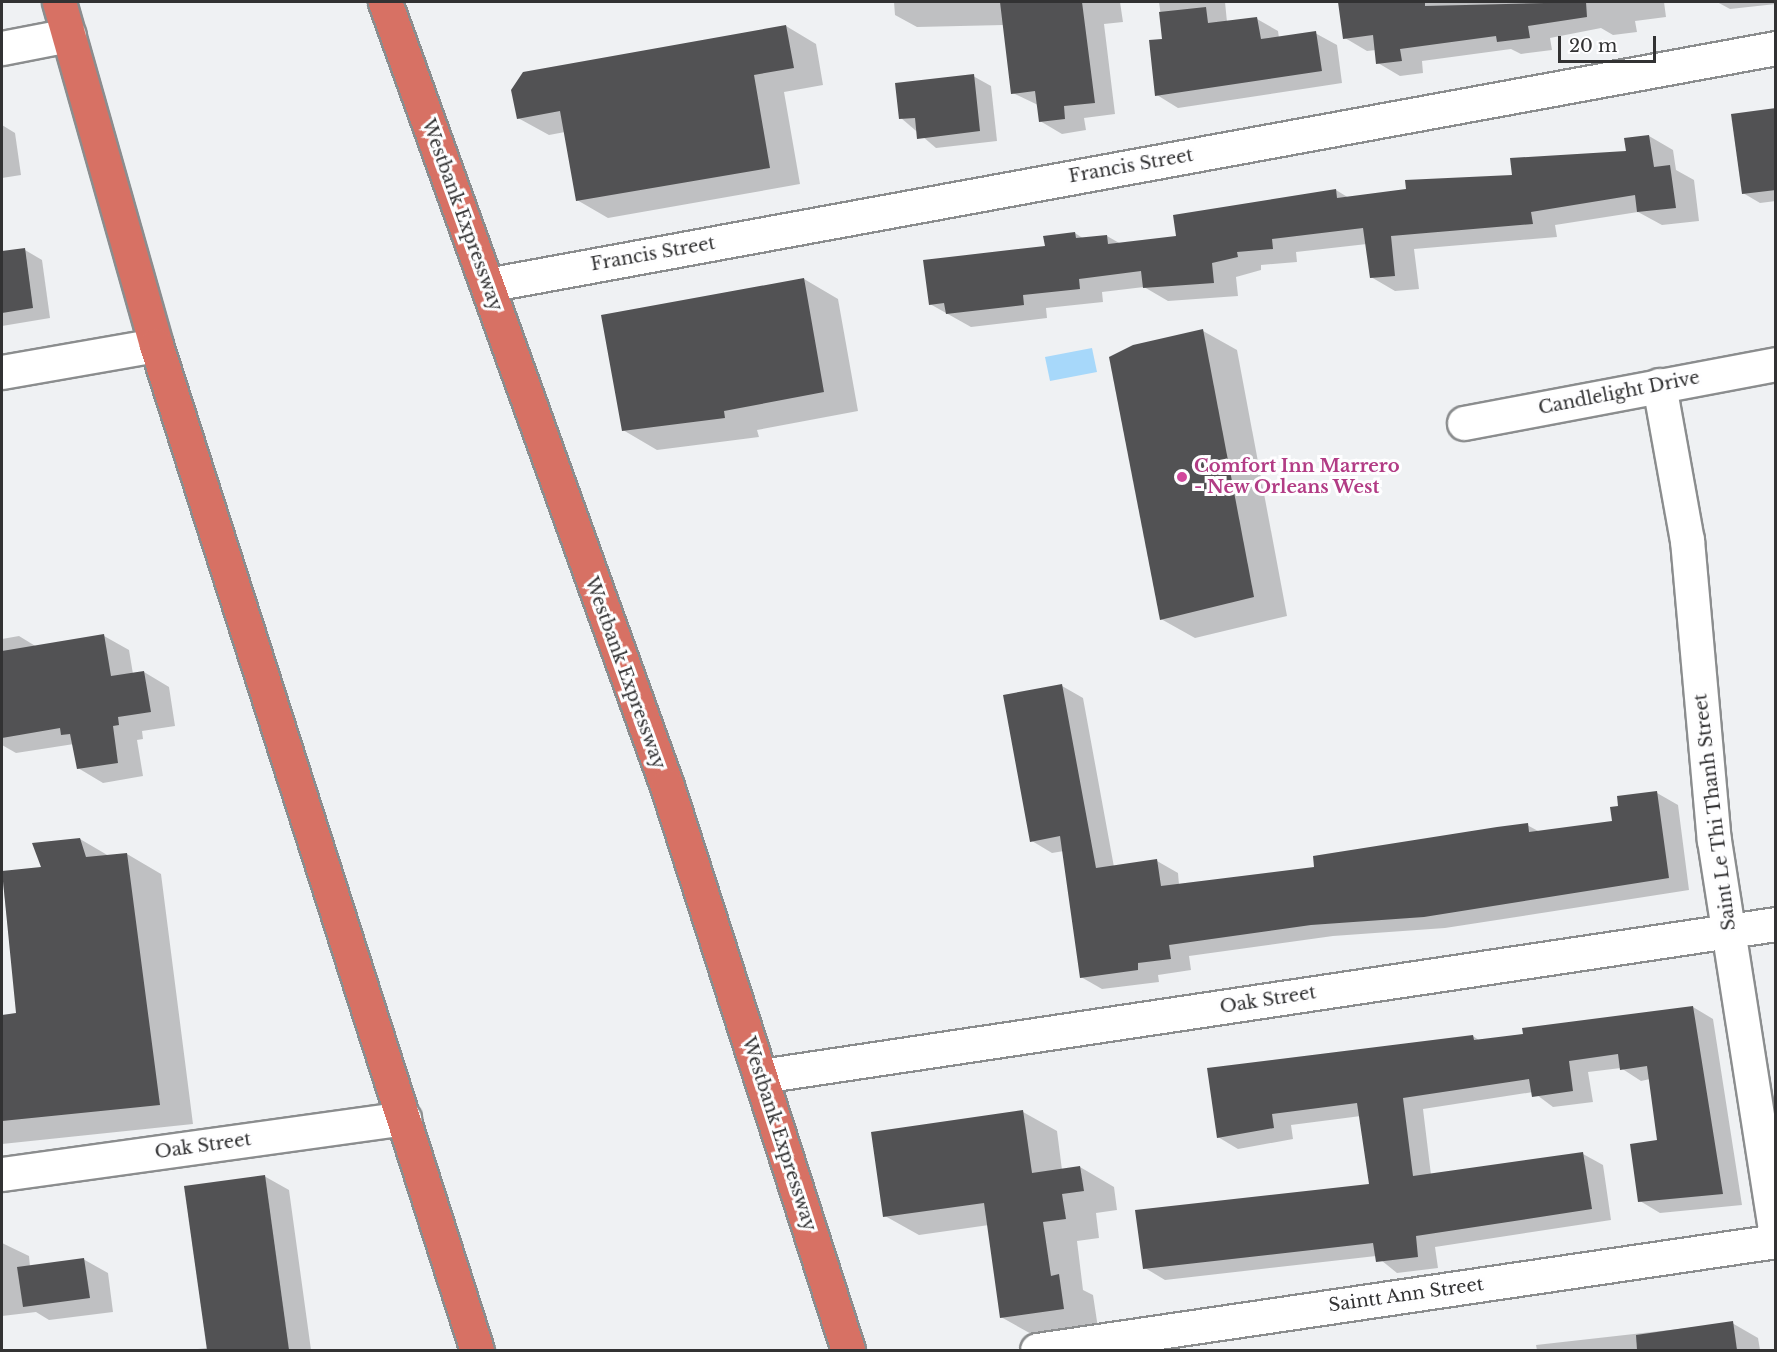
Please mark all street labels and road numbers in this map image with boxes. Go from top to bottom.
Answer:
street label: Westbank Expressway [417,116,507,314]
street label: Francis Street [1067,144,1195,188]
street label: Francis Street [589,232,717,276]
street label: Candlelight Drive [1537,367,1701,419]
street label: Westbank Expressway [580,574,670,772]
street label: Saint Le Thi Thanh Street [1690,692,1740,932]
street label: Oak Street [1218,982,1318,1018]
street label: Westbank Expressway [737,1034,821,1234]
street label: Oak Street [153,1129,253,1163]
street label: Saintt Ann Street [1327,1273,1485,1317]

